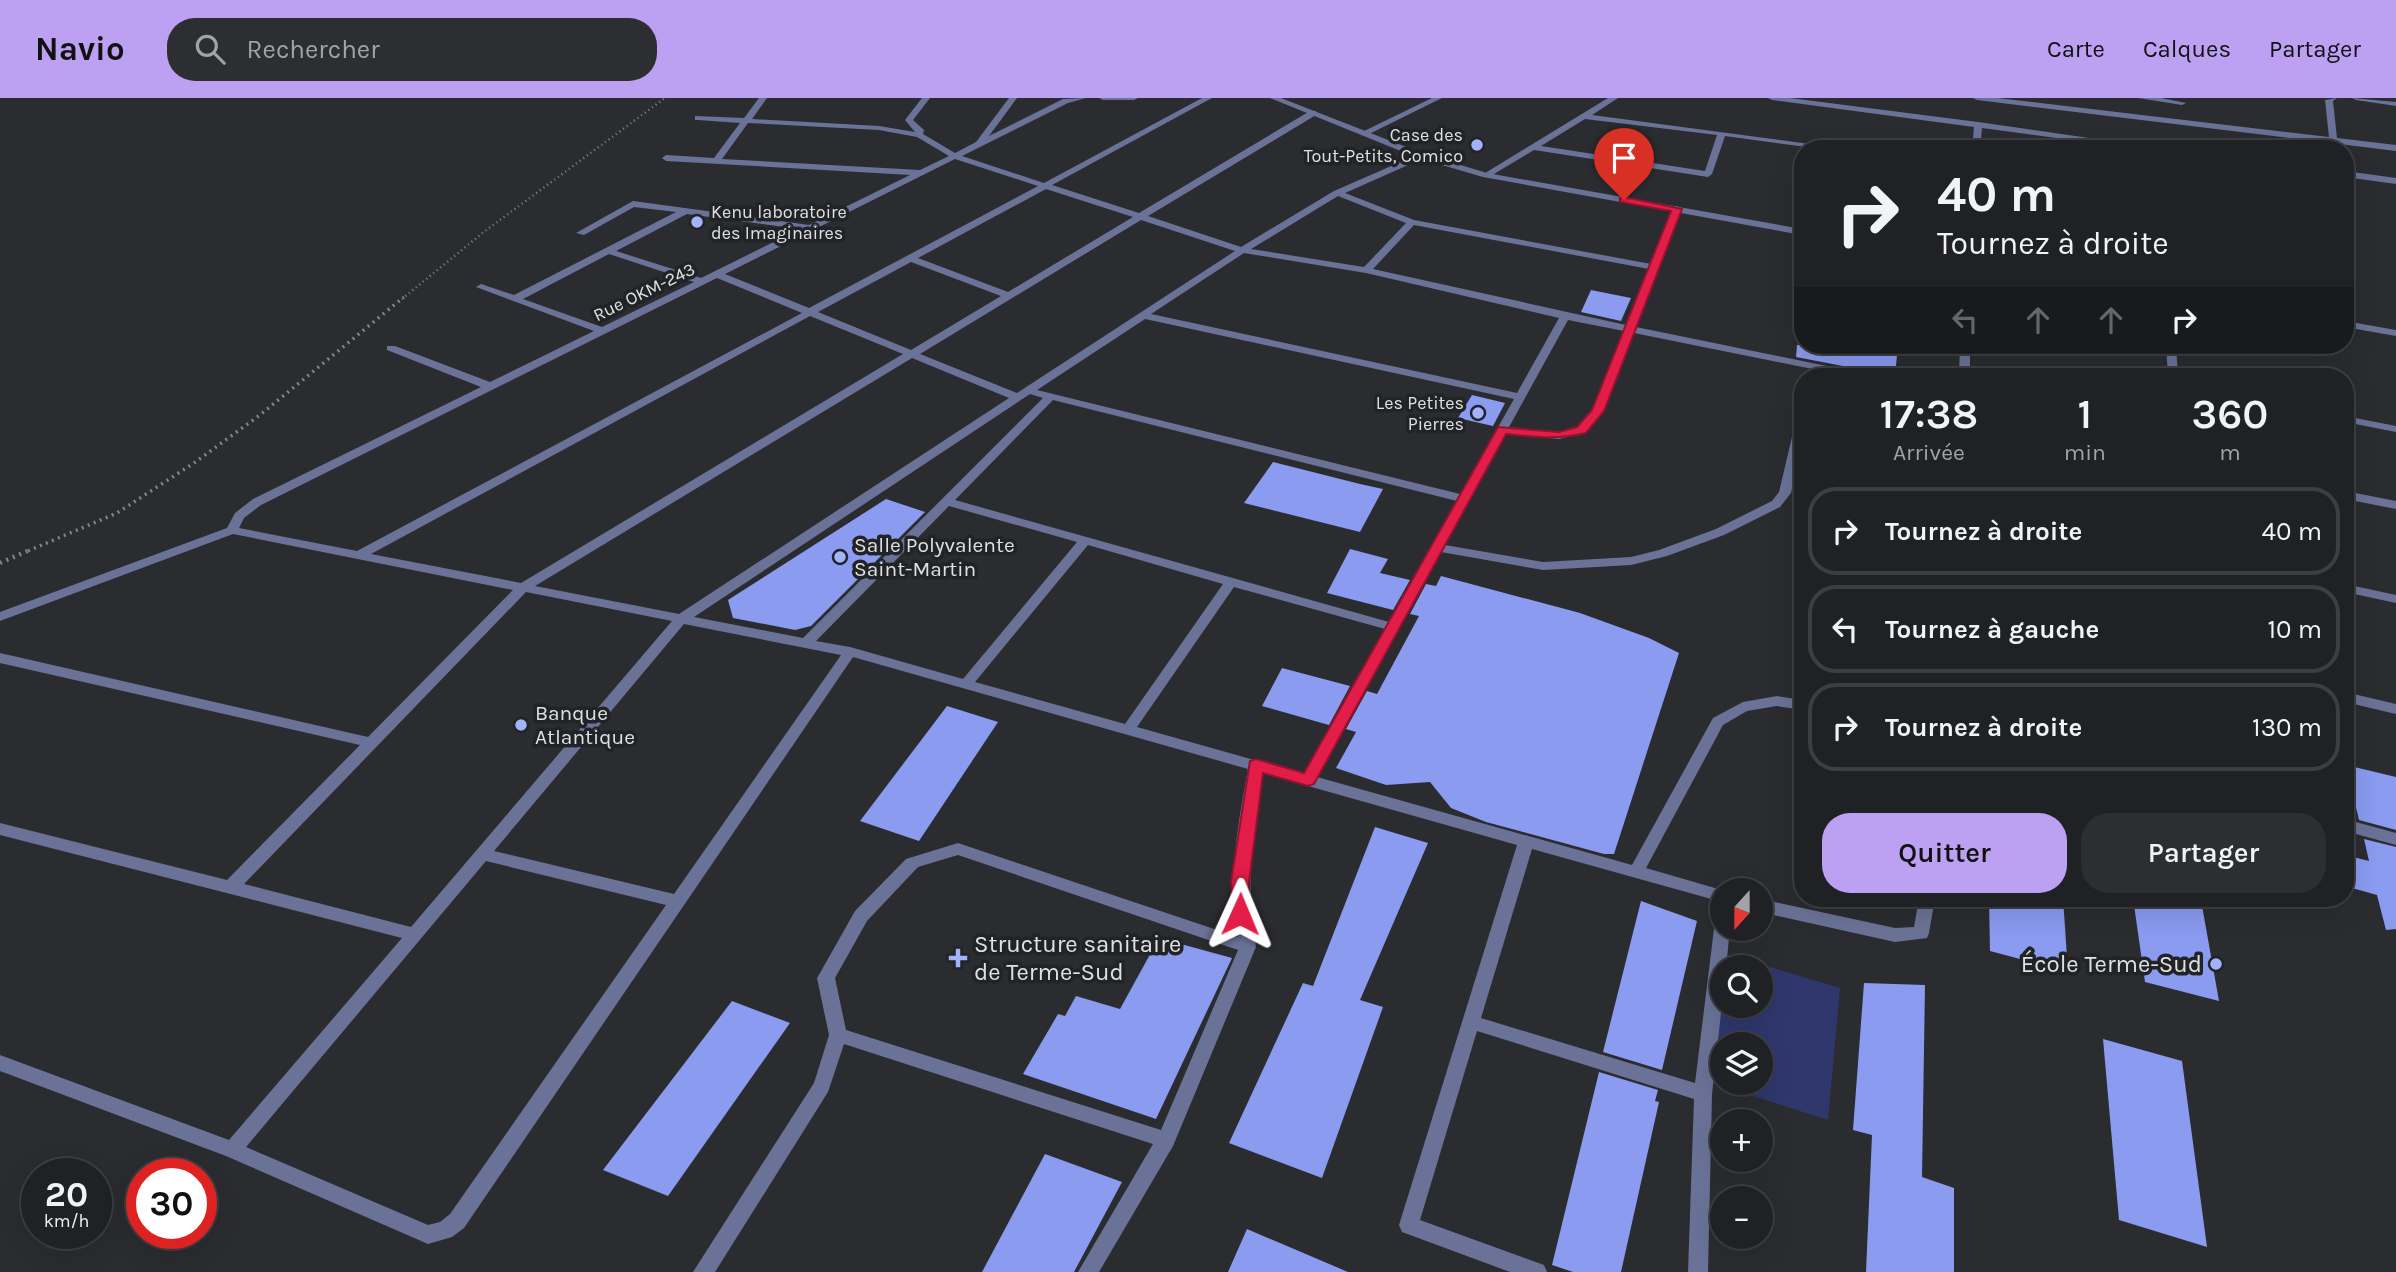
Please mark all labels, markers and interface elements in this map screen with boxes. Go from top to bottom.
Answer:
search box [167,18,657,81]
text: Navio [35,30,125,68]
icon: search [191,30,229,68]
text: Rechercher [247,34,380,65]
text: Carte [2047,35,2105,63]
text: Calques [2143,35,2231,63]
text: Partager [2269,35,2361,63]
place label: Case des Tout-Petits, Comico [1304,124,1463,167]
pin [1594,128,1654,200]
marker: Case des Tout-Petits, Comico [1469,137,1485,153]
icon: arrive [1605,139,1643,177]
text: 40 m [1937,166,2056,223]
icon: right [1822,168,1913,259]
place label: Kenu laboratoire des Imaginaires [711,201,847,244]
marker: Kenu laboratoire des Imaginaires [689,214,705,230]
text: Tournez à droite [1937,225,2169,262]
street label: Rue OKM-243 [589,258,699,326]
icon: left [1946,301,1984,339]
icon: ahead [2019,301,2057,339]
icon: ahead [2092,301,2130,339]
icon: right [2165,301,2203,339]
text: 17:38 [1880,389,1978,439]
text: 1 [2077,389,2092,439]
text: 360 [2191,389,2268,439]
place label: Les Petites Pierres [1376,392,1464,435]
marker: Les Petites Pierres [1470,405,1486,421]
text: Arrivée [1893,439,1965,466]
text: min [2064,439,2106,466]
text: m [2219,439,2241,466]
icon: right [1826,512,1864,550]
text: Tournez à droite [1885,516,2082,547]
text: 40 m [2262,516,2322,547]
place label: Salle Polyvalente Saint-Martin [854,533,1015,581]
marker: Salle Polyvalente Saint-Martin [832,549,848,565]
icon: left [1826,610,1864,648]
text: Tournez à gauche [1885,614,2099,645]
text: 10 m [2267,614,2322,645]
place label: Banque Atlantique [535,701,635,749]
icon: right [1826,708,1864,746]
text: Tournez à droite [1885,712,2082,743]
text: 130 m [2252,712,2322,743]
marker: Banque Atlantique [513,717,529,733]
button: Quitter [1822,813,2067,893]
button: Partager [2081,813,2326,893]
position arrow [1203,877,1277,951]
north arrow [1710,878,1773,942]
map controls [1710,878,1773,1249]
place label: Structure sanitaire de Terme-Sud [974,930,1181,986]
marker: Structure sanitaire de Terme-Sud [948,948,968,968]
place label: École Terme-Sud [2021,949,2202,978]
button: search [1710,955,1773,1018]
marker: École Terme-Sud [2208,956,2224,972]
button: layers [1710,1032,1773,1095]
button: + [1710,1109,1773,1172]
speed limit sign: 30 [126,1158,217,1249]
text: 20 [45,1174,88,1215]
button: − [1710,1186,1773,1249]
text: km/h [44,1210,89,1232]

